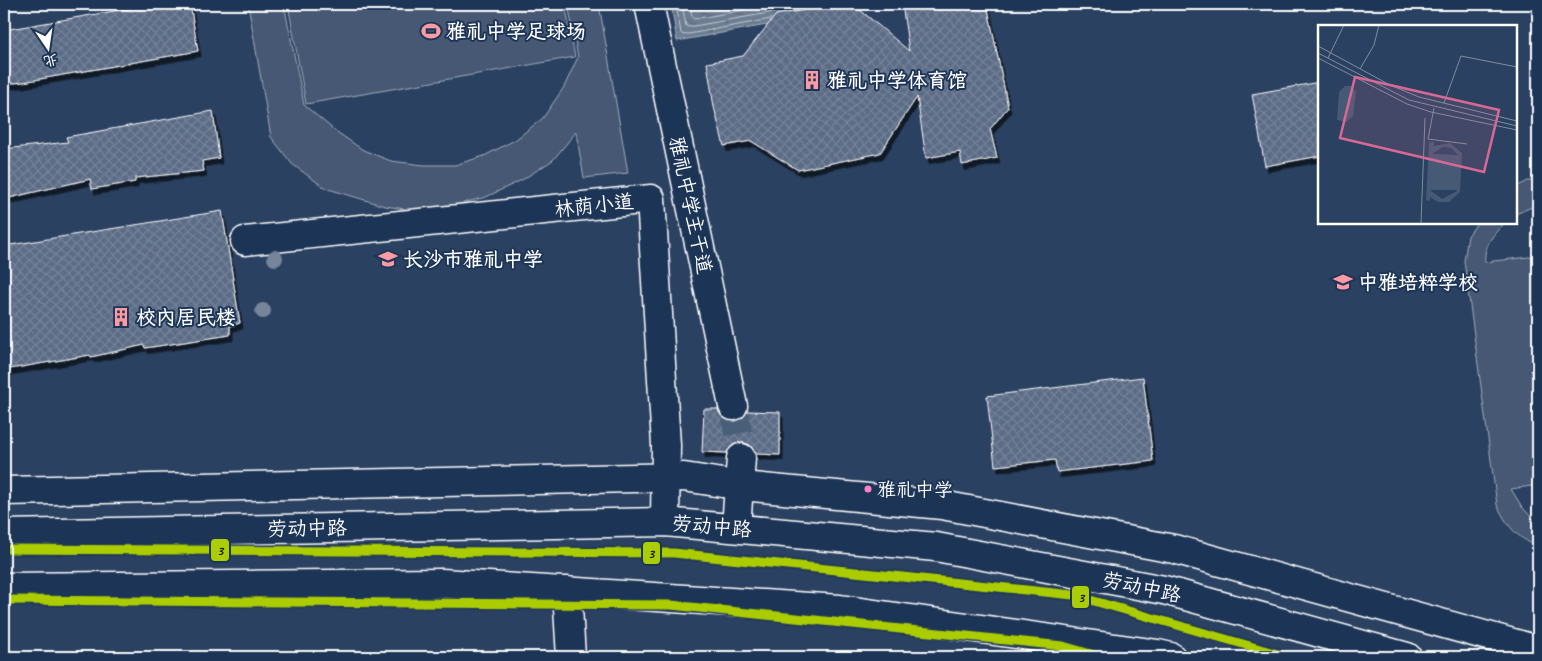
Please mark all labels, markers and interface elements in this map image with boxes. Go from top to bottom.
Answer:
place label: 雅礼中学足球场 [446,19,586,44]
sports icon: 雅礼中学足球场 [420,20,442,42]
north arrow [22,22,72,72]
inset map [1318,25,1517,224]
text: 北 [42,50,60,70]
place label: 雅礼中学体育馆 [827,68,967,93]
building icon: 雅礼中学体育馆 [801,69,823,91]
street label: 雅礼中学主干道 [664,134,717,276]
street label: 林荫小道 [553,189,635,222]
place label: 长沙市雅礼中学 [403,247,543,272]
school or university icon: 长沙市雅礼中学 [377,248,399,270]
place label: 中雅培粹学校 [1358,270,1478,295]
school or university icon: 中雅培粹学校 [1332,271,1354,293]
place label: 校内居民楼 [136,305,236,330]
building icon: 校内居民楼 [110,306,132,328]
place label: 雅礼中学 [877,478,953,502]
marker: 雅礼中学 [863,484,873,494]
street label: 劳动中路 [671,511,754,543]
street label: 劳动中路 [267,515,348,542]
line badge: 3 [210,538,230,562]
line badge: 3 [642,541,661,565]
text: 3 [217,542,225,559]
text: 3 [648,545,656,562]
street label: 劳动中路 [1100,567,1185,608]
line badge: 3 [1071,585,1090,609]
text: 3 [1078,589,1086,606]

